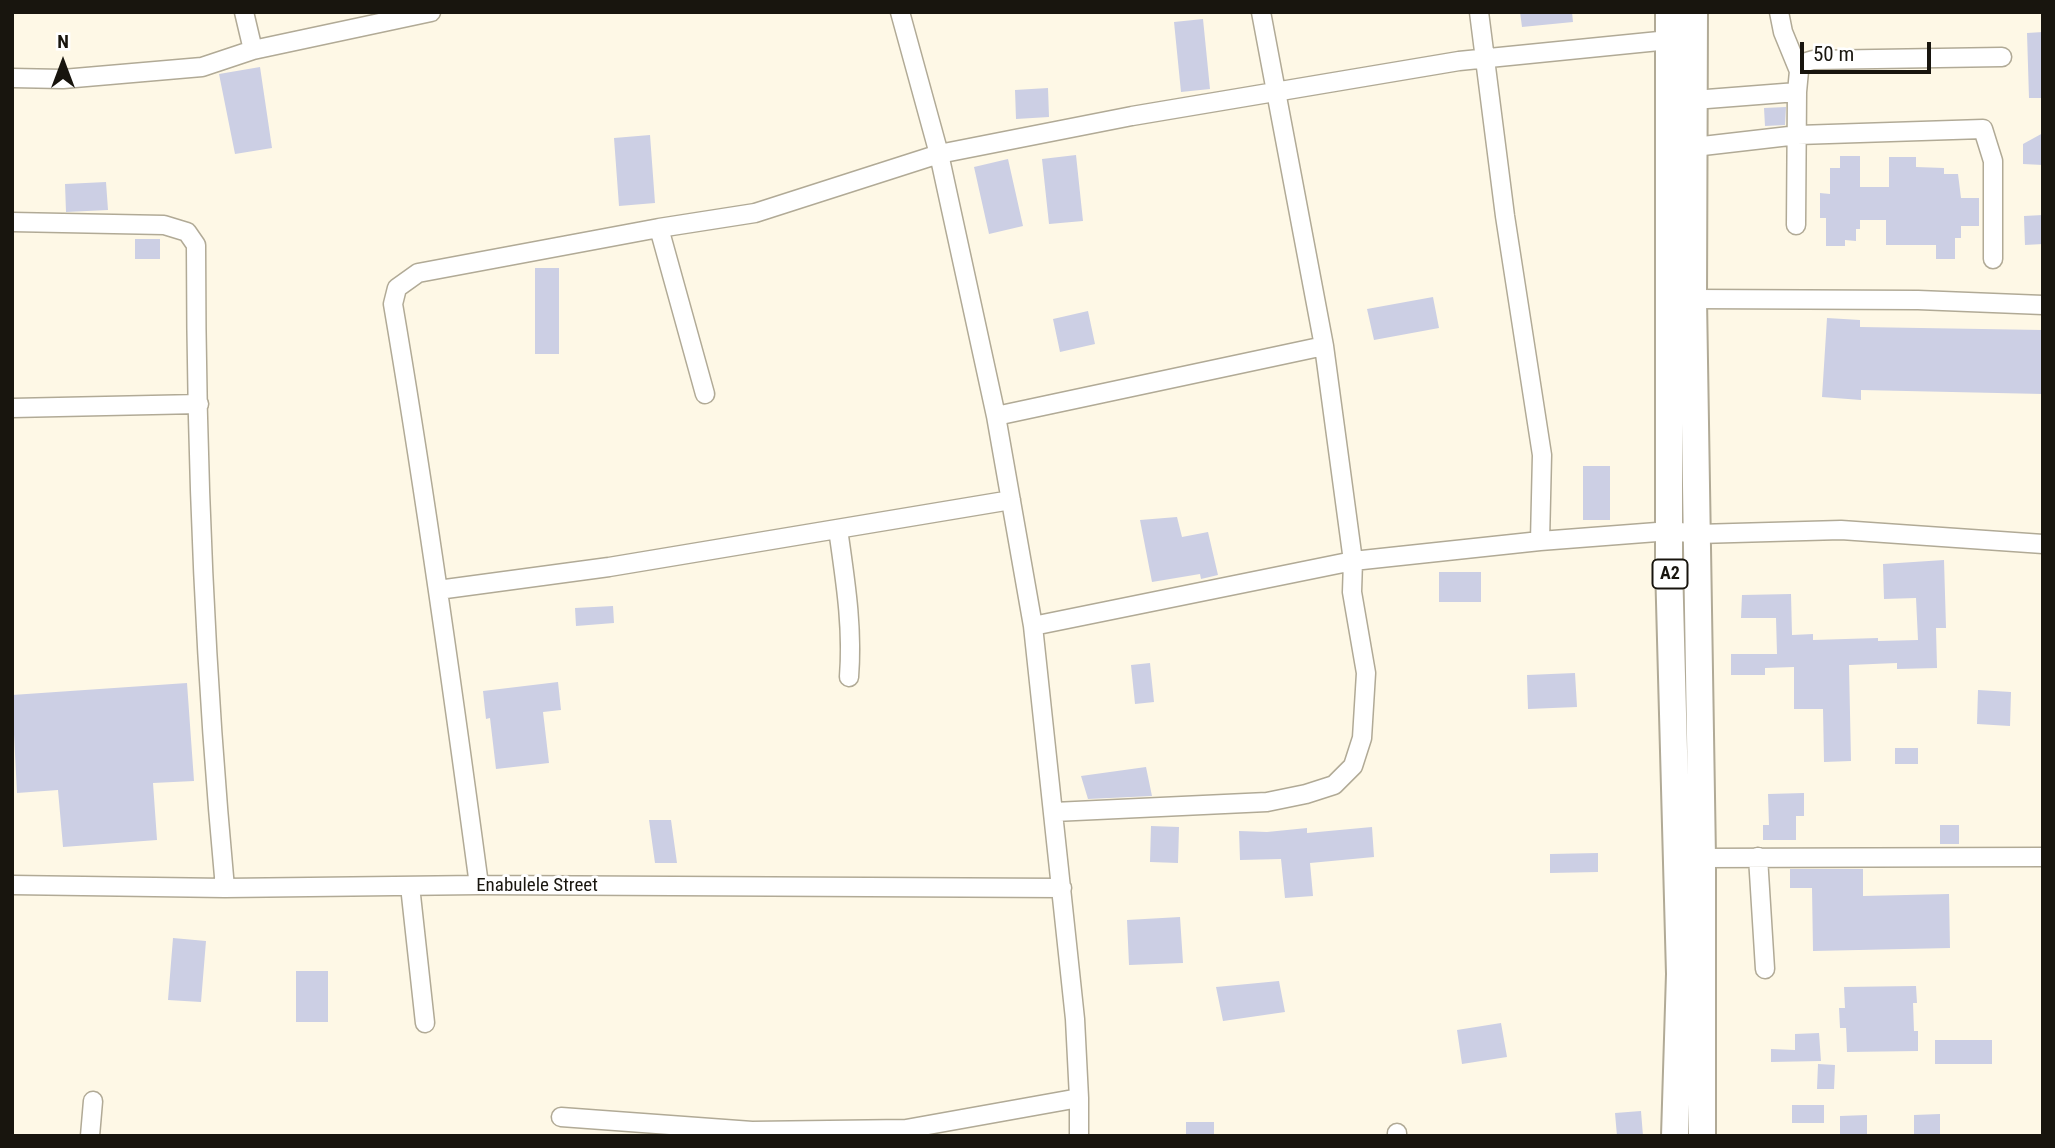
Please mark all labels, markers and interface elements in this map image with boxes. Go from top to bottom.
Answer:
north arrow [28,28,98,98]
scale bar [1803,28,1934,72]
text: N [57,30,69,53]
text: 50 m [1813,42,1854,66]
road number: A2 [1652,560,1688,588]
street label: Enabulele Street [476,875,598,897]

